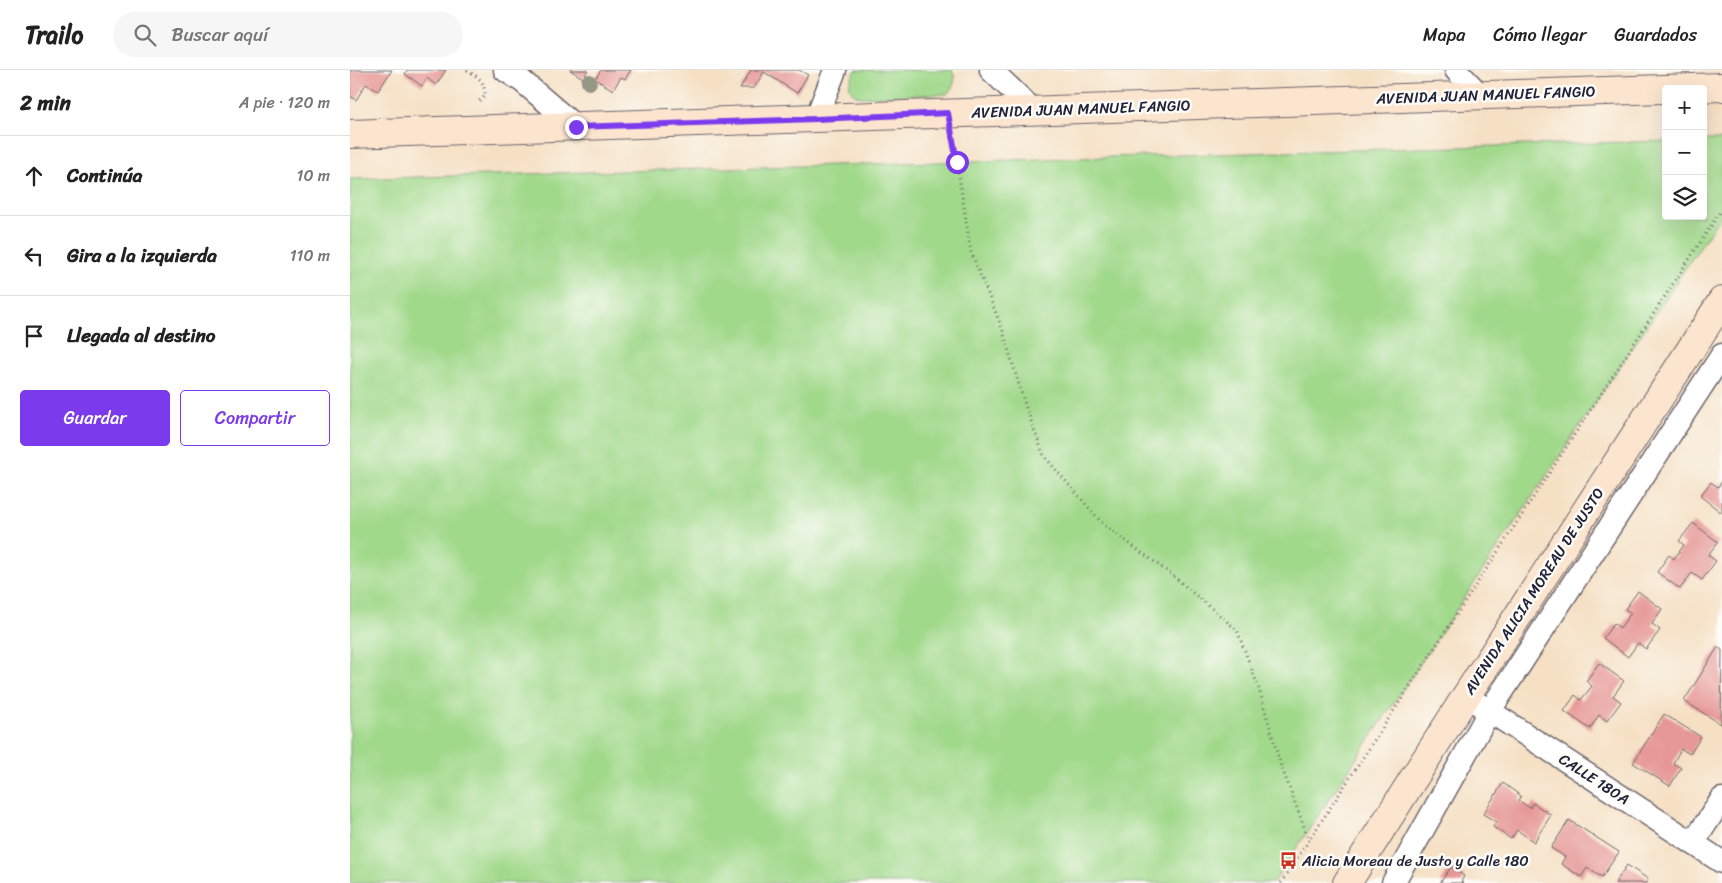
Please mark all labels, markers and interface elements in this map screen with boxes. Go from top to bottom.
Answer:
search box [113,12,463,57]
text: Trailo [25,14,83,56]
text: Buscar aquí [171,18,268,51]
text: Mapa [1423,19,1465,51]
text: Cómo llegar [1493,19,1586,51]
text: Guardados [1614,19,1697,51]
icon: search [131,21,159,49]
street label: AVENIDA JUAN MANUEL FANGIO [1375,78,1596,112]
text: 2 min [20,84,71,122]
map controls [1662,85,1707,220]
button: + [1662,85,1707,130]
text: A pie · 120 m [239,88,330,117]
street label: AVENIDA JUAN MANUEL FANGIO [970,92,1191,126]
route end [565,116,588,139]
button: − [1662,130,1707,175]
route start [946,151,969,174]
text: Continúa [67,159,142,192]
text: 10 m [297,161,330,190]
icon: ahead [20,162,48,190]
button: layers [1662,175,1707,220]
text: Gira a la izquierda [67,239,217,272]
text: 110 m [290,241,330,270]
icon: left [20,242,48,270]
text: Llegada al destino [67,319,216,352]
icon: arrive [20,322,48,350]
button: Guardar [20,390,170,446]
button: Compartir [180,390,330,446]
street label: AVENIDA ALICIA MOREAU DE JUSTO [1456,482,1611,701]
street label: CALLE 180A [1553,746,1635,812]
place label: Alicia Moreau de Justo y Calle 180 [1301,848,1529,874]
bus stop icon: Alicia Moreau de Justo y Calle 180 [1278,851,1298,871]

